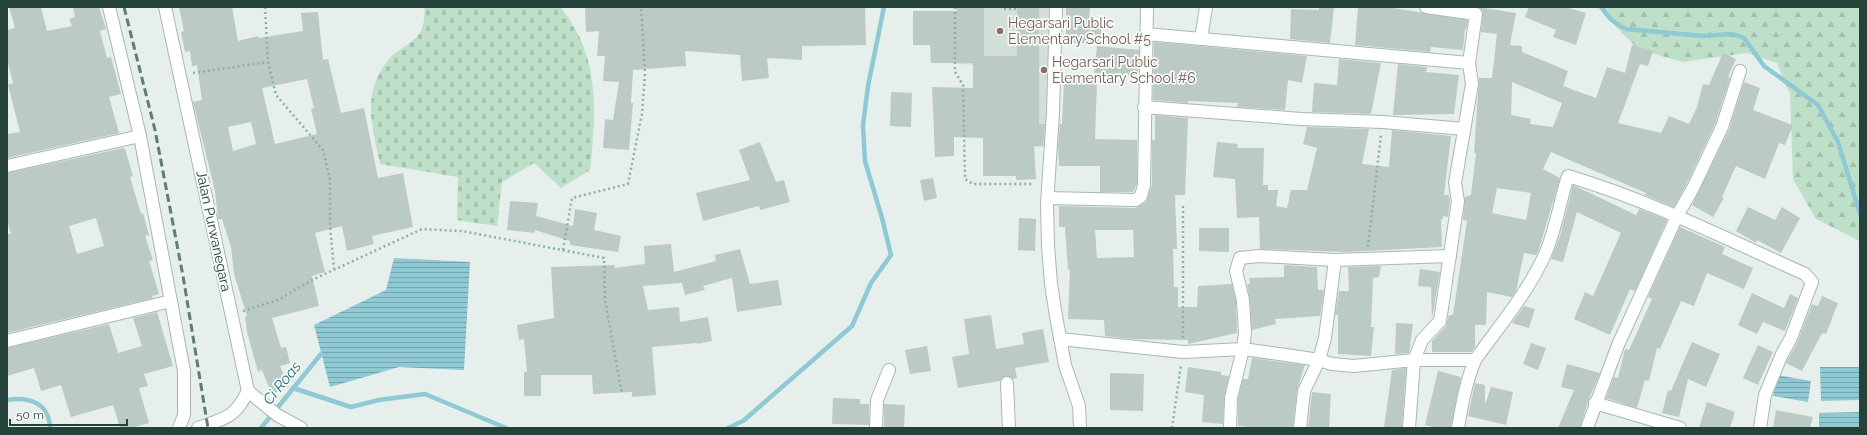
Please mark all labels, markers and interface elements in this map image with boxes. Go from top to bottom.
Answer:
place label: Hegarsari Public Elementary School #5 [1008,15,1151,47]
marker: Hegarsari Public Elementary School #5 [995,26,1005,36]
place label: Hegarsari Public Elementary School #6 [1052,54,1196,86]
marker: Hegarsari Public Elementary School #6 [1039,65,1049,75]
street label: Jalan Purwanegara [193,169,235,293]
water label: Ci Roas [259,358,305,408]
scale bar [10,401,127,427]
text: 50 m [16,408,44,422]

